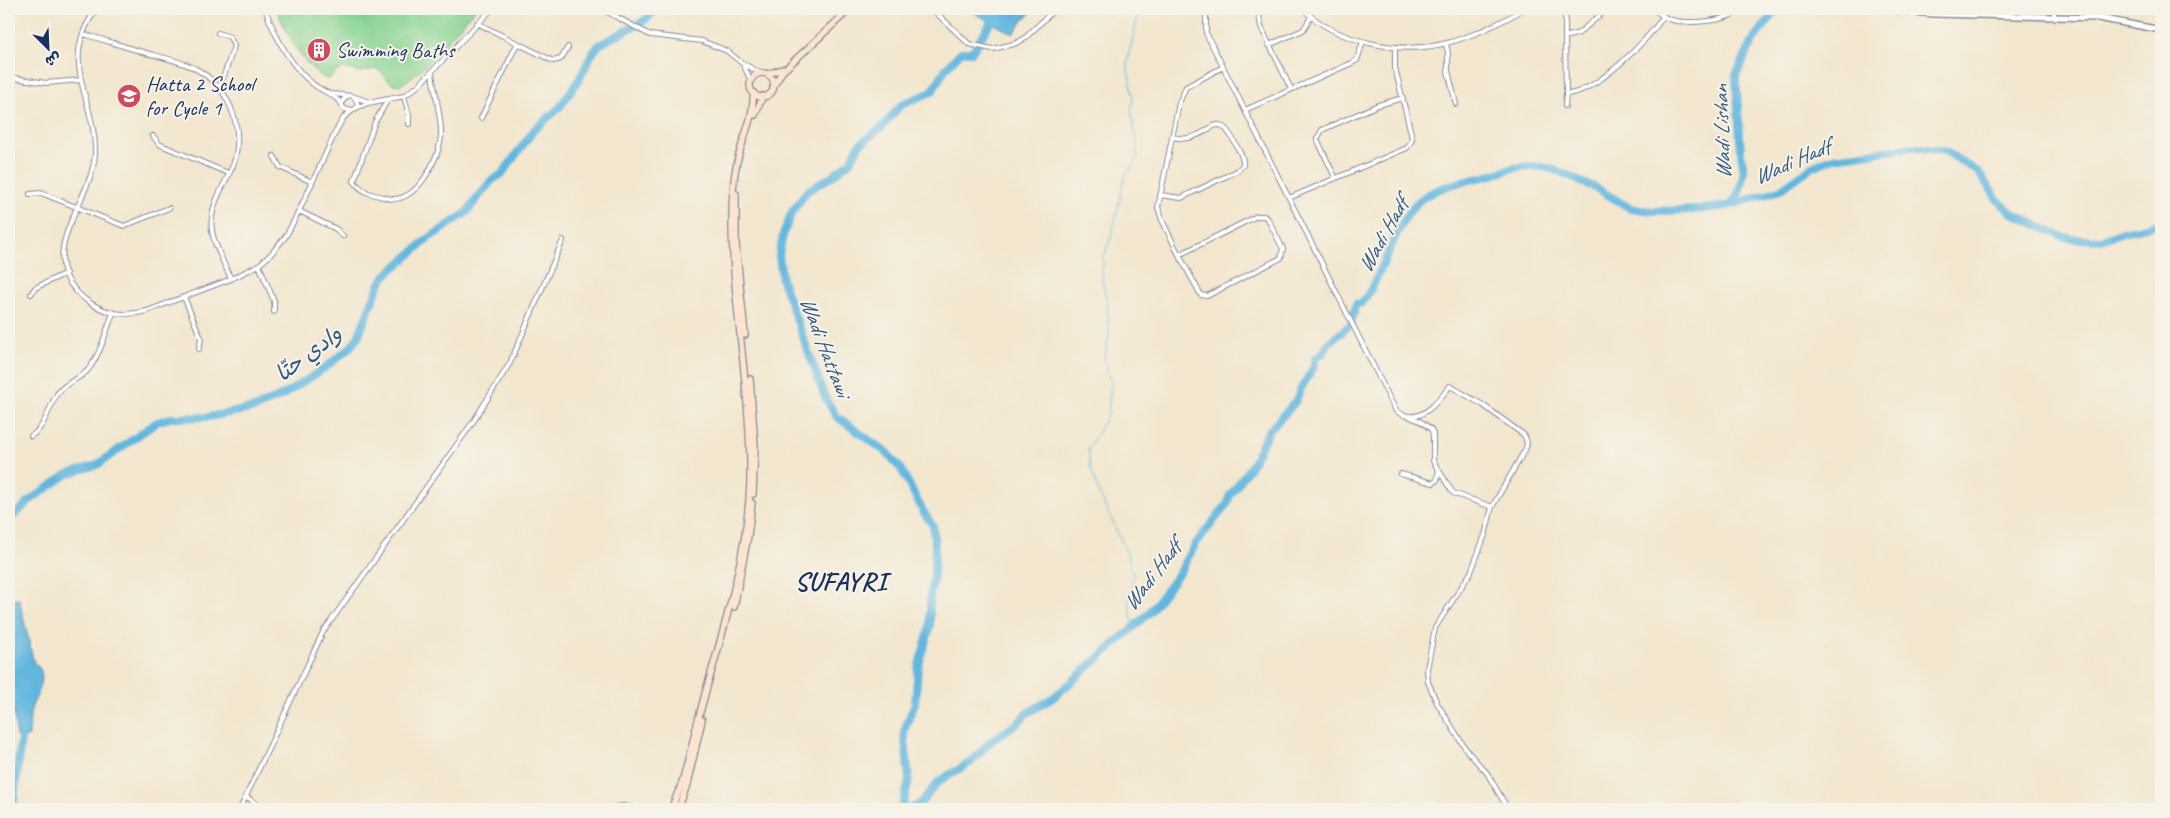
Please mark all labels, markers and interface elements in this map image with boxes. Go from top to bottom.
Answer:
north arrow [22,22,72,72]
building icon: Swimming Baths [306,37,332,63]
place label: Swimming Baths [336,37,456,63]
text: ش [43,49,64,70]
place label: Hatta 2 School for Cycle 1 [146,71,258,121]
water label: Wadi Lishan [1706,82,1738,179]
school or university icon: Hatta 2 School for Cycle 1 [116,83,142,109]
water label: Wadi Hadf [1749,129,1842,191]
water label: Wadi Hadf [1351,186,1419,277]
water label: Wadi Hattawi [793,293,859,405]
water label: وادي حتّا [270,320,348,389]
water label: Wadi Hadf [1117,528,1192,616]
district label: SUFAYRI [795,565,893,598]

